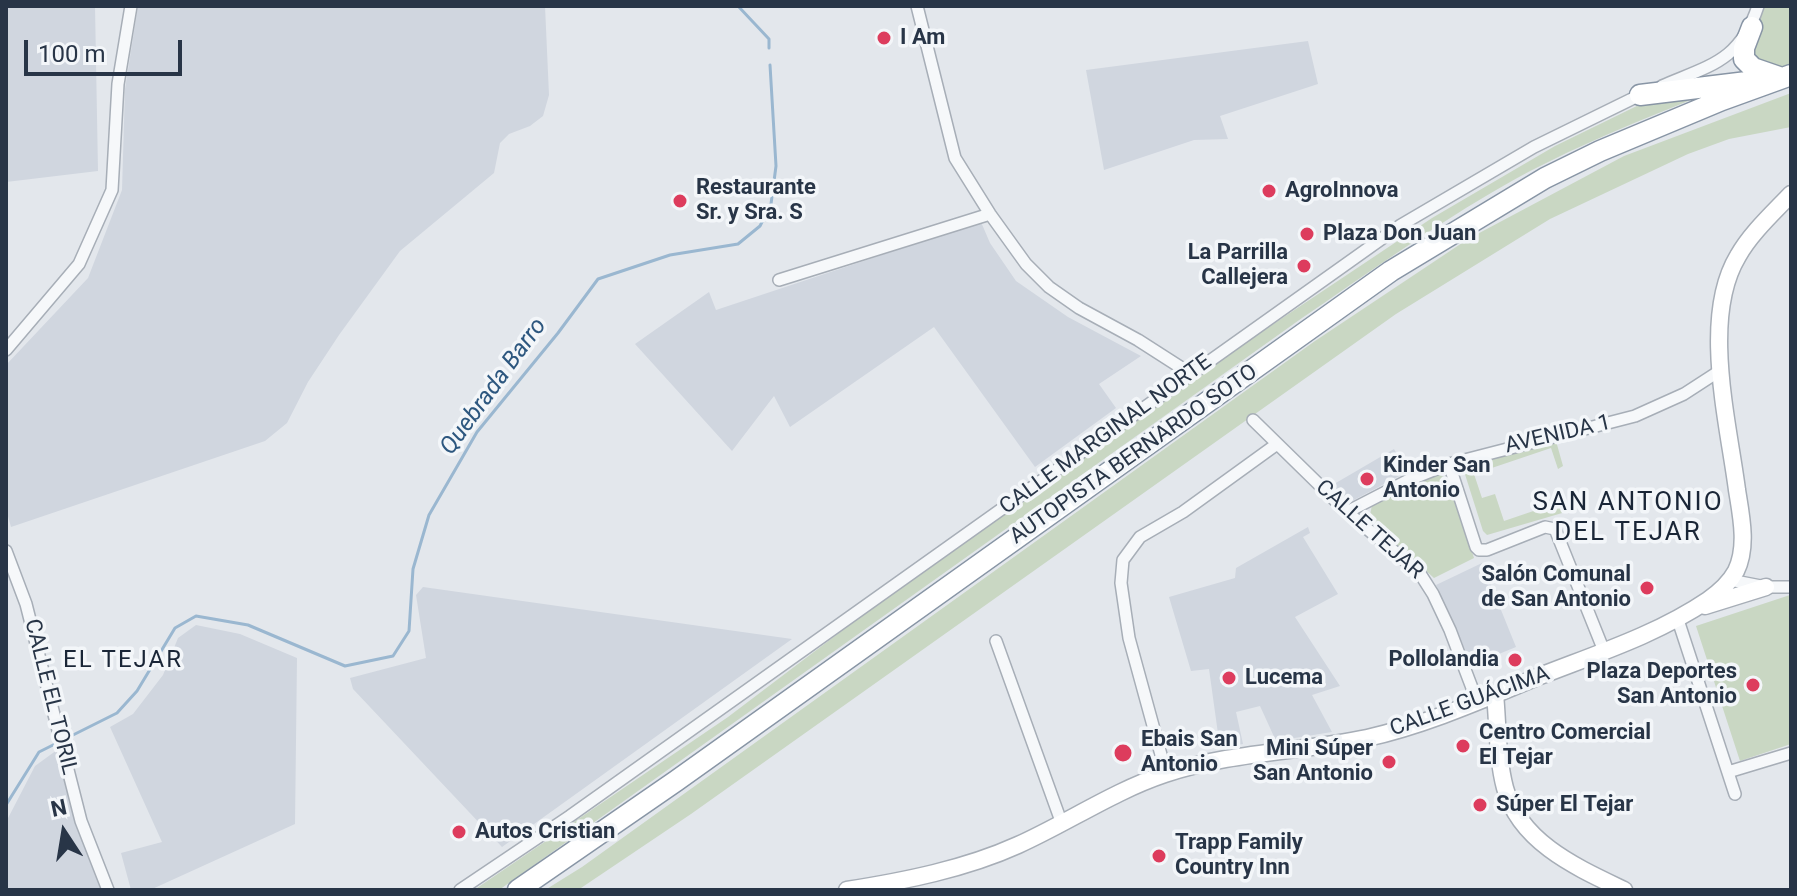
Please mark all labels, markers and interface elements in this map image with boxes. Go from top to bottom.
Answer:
scale bar [28,24,186,74]
place label: I Am [900,25,945,51]
marker: I Am [875,29,893,47]
text: 100 m [38,40,105,68]
place label: Restaurante Sr. y Sra. S [696,175,816,226]
place label: AgroInnova [1285,178,1399,204]
marker: AgroInnova [1260,182,1278,200]
marker: Restaurante Sr. y Sra. S [671,192,689,210]
place label: Plaza Don Juan [1323,221,1476,247]
marker: Plaza Don Juan [1298,225,1316,243]
place label: La Parrilla Callejera [1188,240,1288,292]
marker: La Parrilla Callejera [1295,257,1313,275]
water label: Quebrada Barro [435,313,553,461]
street label: CALLE MARGINAL NORTE [995,349,1217,521]
street label: AUTOPISTA BERNARDO SOTO [1005,359,1263,551]
street label: AVENIDA 1 [1502,410,1614,460]
place label: Kinder San Antonio [1383,453,1491,504]
marker: Kinder San Antonio [1358,470,1376,488]
street label: CALLE TEJAR [1310,475,1428,585]
district label: SAN ANTONIO DEL TEJAR [1532,487,1724,548]
place label: Salón Comunal de San Antonio [1481,562,1631,614]
marker: Salón Comunal de San Antonio [1638,579,1656,597]
street label: CALLE EL TORIL [18,616,82,778]
district label: EL TEJAR [63,647,183,675]
place label: Pollolandia [1389,647,1499,673]
marker: Pollolandia [1506,651,1524,669]
place label: Plaza Deportes San Antonio [1587,659,1737,710]
street label: CALLE GUÁCIMA [1387,661,1553,743]
place label: Lucema [1245,665,1323,691]
marker: Lucema [1220,669,1238,687]
marker: Plaza Deportes San Antonio [1744,676,1762,694]
place label: Centro Comercial El Tejar [1479,720,1651,772]
place label: Ebais San Antonio [1141,727,1238,778]
place label: Mini Súper San Antonio [1253,736,1373,788]
marker: Centro Comercial El Tejar [1454,737,1472,755]
marker: Ebais San Antonio [1112,742,1134,764]
marker: Mini Súper San Antonio [1380,753,1398,771]
north arrow [24,792,104,872]
place label: Súper El Tejar [1496,792,1633,818]
text: N [49,794,69,822]
marker: Súper El Tejar [1471,796,1489,814]
place label: Autos Cristian [475,819,615,845]
marker: Autos Cristian [450,823,468,841]
place label: Trapp Family Country Inn [1175,830,1303,882]
marker: Trapp Family Country Inn [1150,847,1168,865]

